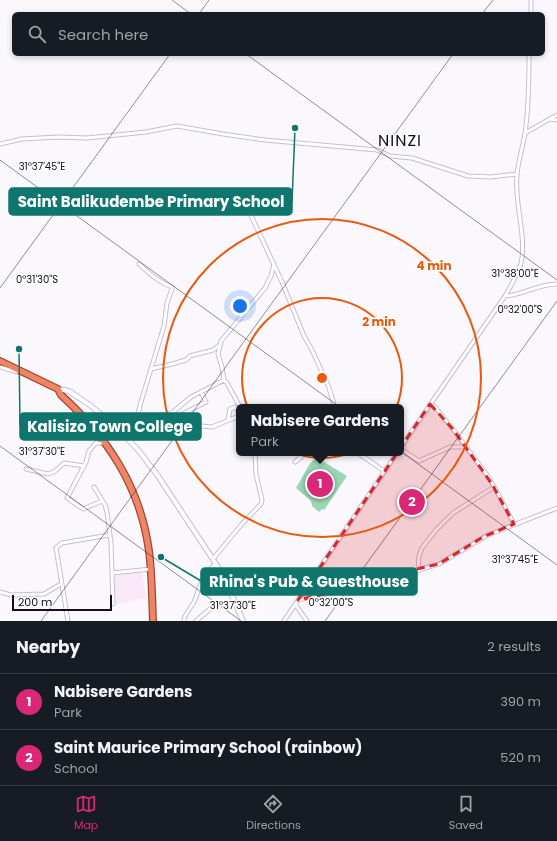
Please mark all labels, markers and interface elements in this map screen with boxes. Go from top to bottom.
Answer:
search box [12,12,545,56]
icon: search [26,23,48,45]
text: Search here [58,24,148,45]
district label: NINZI [378,129,422,152]
text: 31°37'45"E [19,159,65,174]
callout: Saint Balikudembe Primary School [9,188,292,215]
text: Saint Balikudembe Primary School [18,191,284,212]
text: 4 min [416,257,452,274]
text: 31°38'00"E [491,266,539,281]
text: 0°31'30"S [16,272,58,287]
your location [230,296,250,316]
text: 0°32'00"S [498,302,543,317]
text: 2 min [362,313,396,330]
centre of rings [315,371,329,385]
popup [236,404,404,456]
text: Nabisere Gardens [251,410,389,431]
callout: Kalisizo Town College [20,413,201,440]
text: Kalisizo Town College [27,416,193,437]
text: Park [251,432,279,451]
text: 31°37'30"E [19,444,65,459]
pin: 1 [307,469,333,499]
pin: 2 [399,487,425,517]
text: 31°37'45"E [492,552,538,567]
callout: Rhina's Pub & Guesthouse [201,568,417,595]
text: Rhina's Pub & Guesthouse [209,571,409,592]
scale bar [12,593,112,612]
text: 200 m [18,594,52,610]
text: 0°32'00"S [309,595,354,610]
text: 31°37'30"E [210,598,256,613]
text: Nearby [16,635,80,659]
text: 2 results [487,637,541,656]
text: Nabisere Gardens [54,681,192,702]
text: 1 [27,692,31,711]
text: 390 m [500,692,541,711]
text: Park [54,703,82,722]
text: Saint Maurice Primary School (rainbow) [54,737,362,758]
text: 2 [25,748,33,767]
text: 520 m [500,748,541,767]
text: School [54,759,98,778]
tab: Map [74,793,98,834]
tab: Directions [246,793,301,834]
tab: Saved [449,793,483,834]

